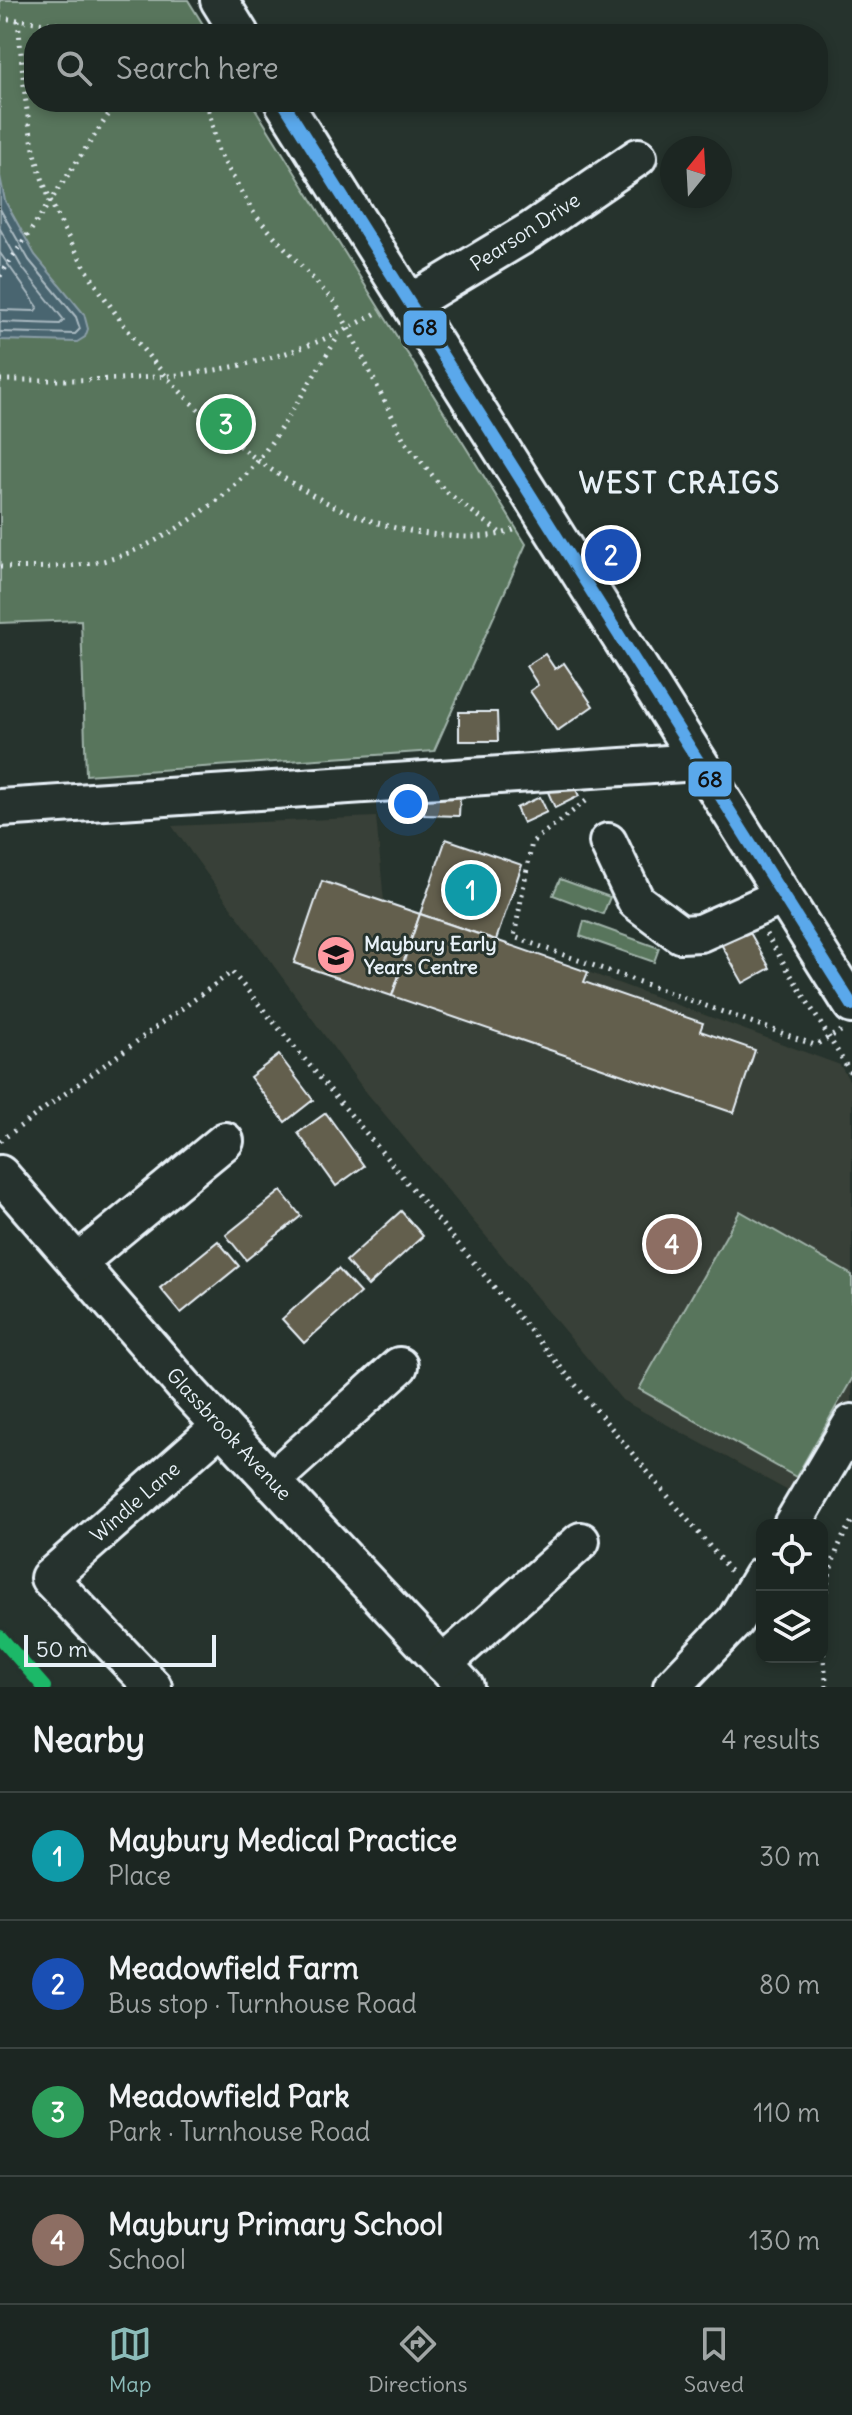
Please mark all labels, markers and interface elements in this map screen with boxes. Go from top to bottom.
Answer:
search box [24,24,828,112]
icon: search [52,46,96,90]
text: Search here [116,49,279,87]
north arrow [660,136,732,208]
street label: Pearson Drive [465,187,584,276]
line badge: 68 [402,309,448,347]
text: 68 [412,313,438,341]
pin: 3 [200,394,252,454]
district label: WEST CRAIGS [579,465,781,501]
pin: 2 [585,525,637,585]
line badge: 68 [687,760,733,798]
text: 68 [697,765,723,793]
your location [388,784,428,824]
pin: 1 [445,860,497,920]
place label: Maybury Early Years Centre [363,931,497,979]
school or university icon: Maybury Early Years Centre [315,934,357,976]
pin: 4 [646,1214,698,1274]
street label: Glassbrook Avenue [162,1362,297,1505]
street label: Windle Lane [85,1456,185,1547]
map controls [756,1519,828,1663]
button: locate [756,1519,828,1591]
button: layers [756,1591,828,1663]
scale bar [24,1631,216,1667]
text: 50 m [36,1635,88,1663]
text: Nearby [32,1718,145,1761]
text: 4 results [722,1723,820,1756]
text: Maybury Medical Practice [108,1821,457,1859]
text: 1 [53,1840,63,1873]
text: 30 m [759,1840,820,1873]
text: Place [108,1859,171,1892]
text: Meadowfield Farm [108,1949,359,1987]
text: 2 [51,1968,65,2001]
text: 80 m [759,1968,820,2001]
text: Bus stop · Turnhouse Road [108,1987,417,2020]
text: Meadowfield Park [108,2077,350,2115]
text: 3 [51,2096,65,2129]
text: 110 m [753,2096,820,2129]
text: Park · Turnhouse Road [108,2115,370,2148]
text: Maybury Primary School [108,2205,443,2243]
text: 4 [50,2224,66,2257]
text: 130 m [749,2224,820,2257]
text: School [108,2243,186,2276]
tab: Map [108,2322,152,2398]
tab: Directions [368,2322,468,2398]
tab: Saved [684,2322,744,2398]

